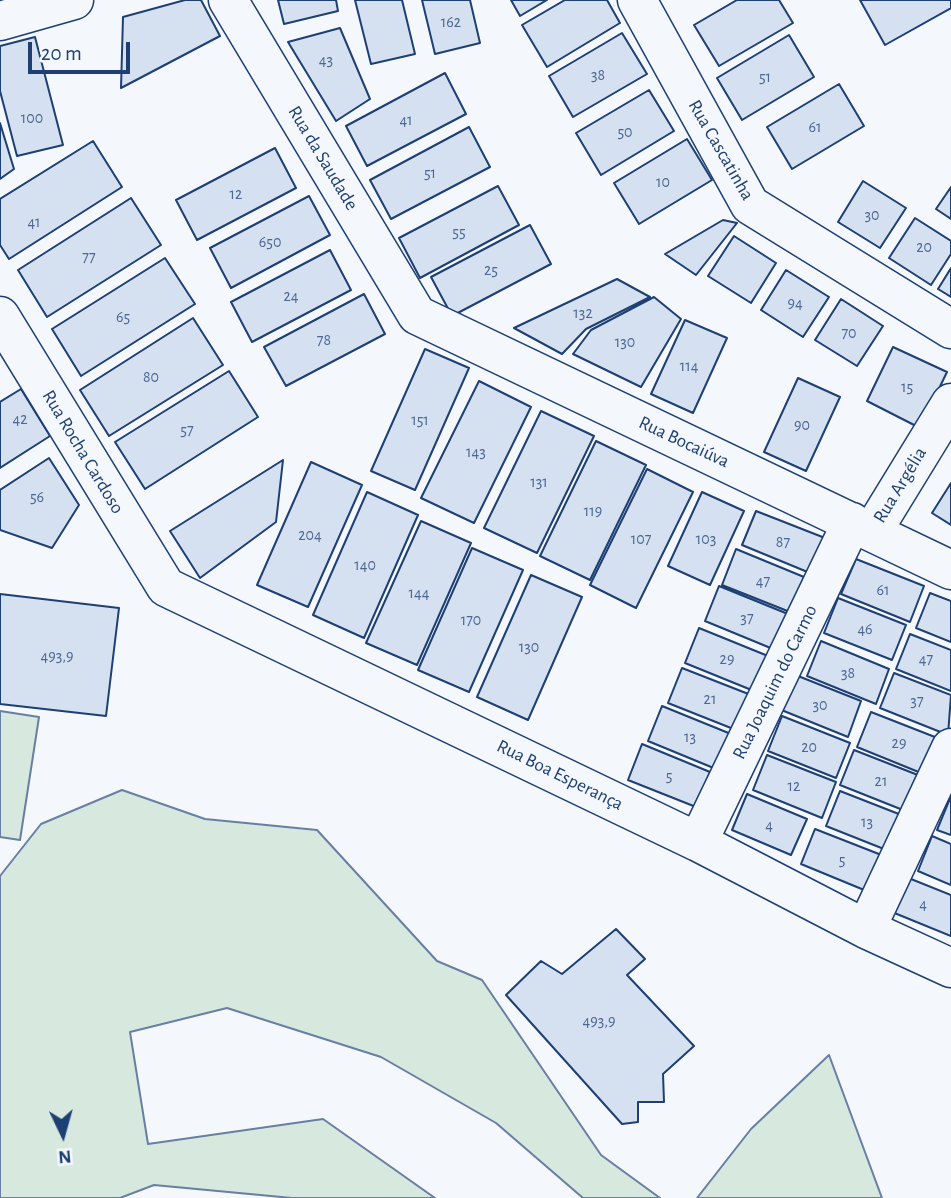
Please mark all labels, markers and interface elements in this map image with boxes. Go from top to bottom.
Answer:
house number: 162 [441,12,461,32]
scale bar [32,28,133,72]
text: 20 m [41,43,82,64]
house number: 43 [319,50,333,70]
house number: 38 [591,65,605,85]
house number: 51 [759,67,771,87]
street label: Rua Cascatinha [683,96,759,204]
street label: Rua da Saudade [283,102,363,214]
house number: 100 [21,108,43,128]
house number: 41 [399,110,413,130]
house number: 61 [808,117,822,137]
house number: 50 [617,122,633,142]
house number: 51 [424,163,436,183]
house number: 10 [656,172,670,192]
house number: 12 [230,184,242,204]
house number: 30 [864,205,880,225]
house number: 41 [27,212,41,232]
house number: 55 [452,222,466,242]
house number: 650 [259,232,281,252]
house number: 20 [916,237,932,257]
house number: 77 [82,247,96,267]
house number: 25 [484,260,498,280]
house number: 24 [284,286,298,306]
house number: 94 [787,293,803,313]
house number: 132 [573,303,593,323]
house number: 65 [116,307,130,327]
house number: 70 [841,323,857,343]
house number: 78 [317,330,331,350]
house number: 130 [615,332,635,352]
house number: 114 [680,356,698,376]
house number: 80 [143,367,159,387]
house number: 15 [901,377,913,397]
street label: Rua Rocha Cardoso [37,386,129,518]
house number: 42 [13,409,27,429]
house number: 151 [411,410,429,430]
street label: Rua Bocaiúva [635,411,733,473]
house number: 90 [794,415,810,435]
house number: 57 [180,420,194,440]
house number: 143 [466,442,486,462]
street label: Rua Argélia [868,443,932,527]
house number: 131 [530,472,548,492]
house number: 56 [30,487,44,507]
house number: 119 [584,501,602,521]
house number: 204 [298,525,322,545]
house number: 107 [631,529,651,549]
house number: 103 [696,529,716,549]
house number: 87 [776,532,790,552]
house number: 140 [354,555,376,575]
house number: 47 [756,571,770,591]
house number: 61 [876,580,890,600]
house number: 144 [409,583,429,603]
street label: Rua Joaquim do Carmo [728,601,822,763]
house number: 37 [740,608,754,628]
house number: 170 [461,610,481,630]
house number: 46 [857,619,873,639]
house number: 130 [519,637,539,657]
house number: 493,9 [41,646,73,666]
house number: 29 [720,649,734,669]
house number: 47 [919,649,933,669]
house number: 38 [841,663,855,683]
house number: 21 [704,689,716,709]
house number: 37 [910,691,924,711]
house number: 30 [812,695,828,715]
house number: 13 [684,727,696,747]
house number: 29 [892,733,906,753]
street label: Rua Boa Esperança [493,735,627,815]
house number: 20 [801,737,817,757]
house number: 5 [666,766,672,786]
house number: 21 [875,771,887,791]
house number: 12 [788,776,800,796]
house number: 13 [861,812,873,832]
house number: 4 [765,815,773,835]
house number: 5 [839,850,845,870]
house number: 4 [919,894,927,914]
house number: 493,9 [583,1011,615,1031]
north arrow [28,1100,98,1170]
text: N [57,1146,72,1166]

